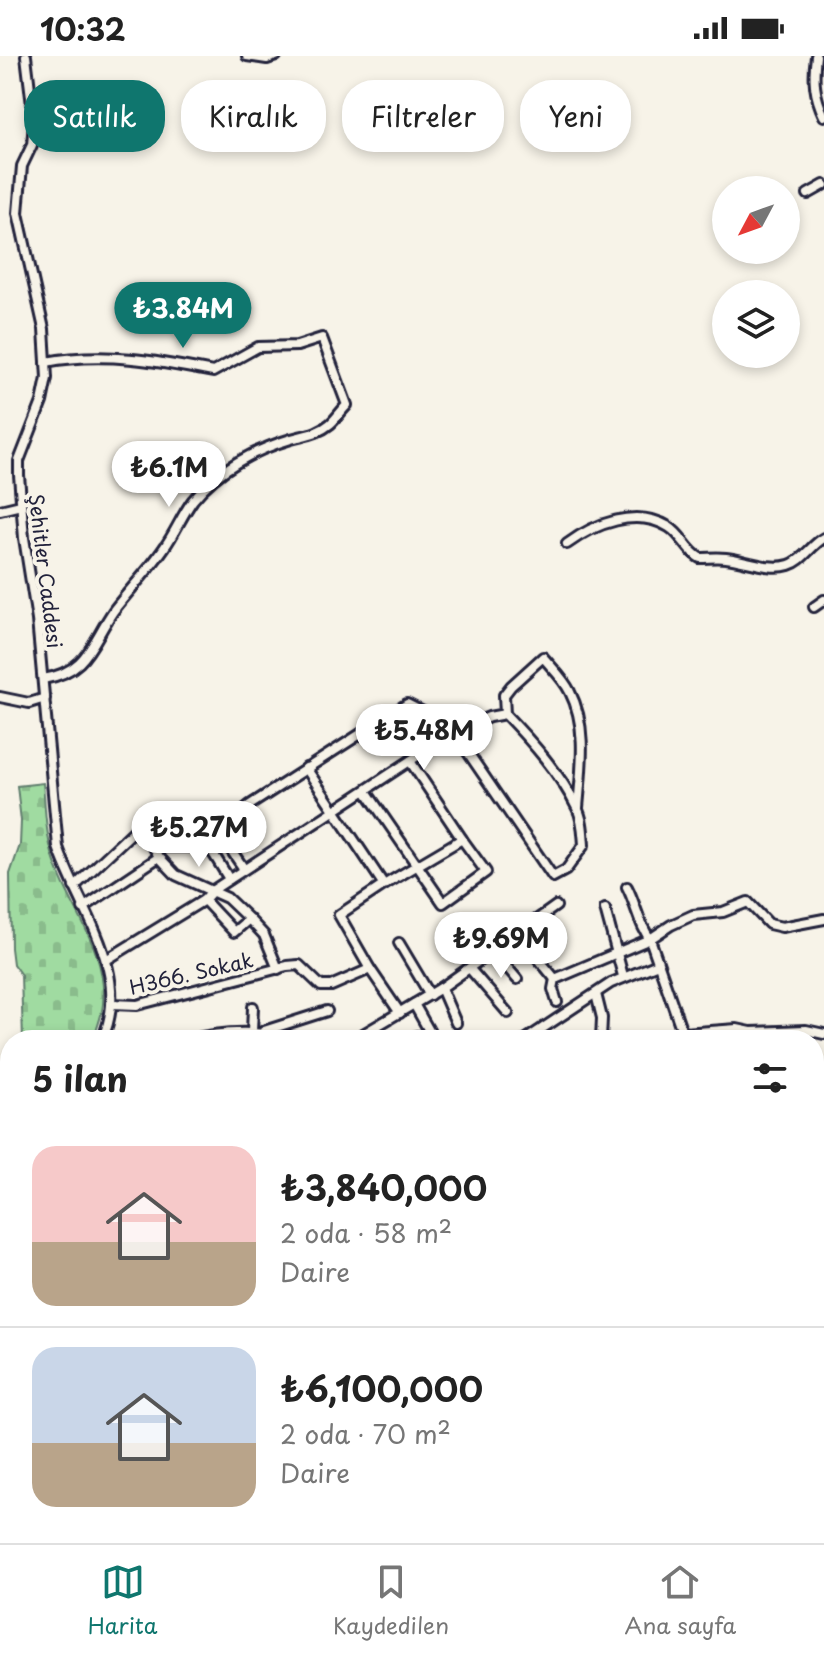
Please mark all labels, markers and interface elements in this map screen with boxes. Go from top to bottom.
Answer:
text: 10:32 [40,6,126,51]
chip: Satılık [24,80,165,152]
chip: Kiralık [181,80,326,152]
chip: Filtreler [342,80,504,152]
chip: Yeni [520,80,631,152]
north arrow [712,176,800,264]
map controls [712,176,800,368]
button: layers [712,280,800,368]
pin: ₺3.84M [118,282,248,350]
text: ₺3.84M [132,288,234,327]
pin: ₺6.1M [113,441,225,509]
text: ₺6.1M [130,447,208,486]
street label: Şehitler Caddesi [22,492,70,650]
pin: ₺5.48M [359,704,489,772]
text: ₺5.48M [374,710,474,749]
pin: ₺5.27M [134,801,264,869]
text: ₺5.27M [150,807,248,846]
pin: ₺9.69M [436,912,566,980]
text: ₺9.69M [452,918,550,957]
street label: H366. Sokak [126,944,256,1002]
text: 5 ilan [32,1052,128,1104]
icon: filters [748,1056,792,1100]
text: ₺3,840,000 [280,1161,487,1213]
icon: home [96,1178,192,1274]
text: 2 oda · 58 m² [280,1213,452,1252]
text: Daire [280,1252,350,1291]
text: ₺6,100,000 [280,1362,483,1414]
icon: home [96,1379,192,1475]
text: 2 oda · 70 m² [280,1414,451,1453]
text: Daire [280,1453,350,1492]
tab: Harita [88,1560,158,1641]
tab: Kaydedilen [333,1560,449,1641]
tab: Ana sayfa [625,1560,736,1641]

